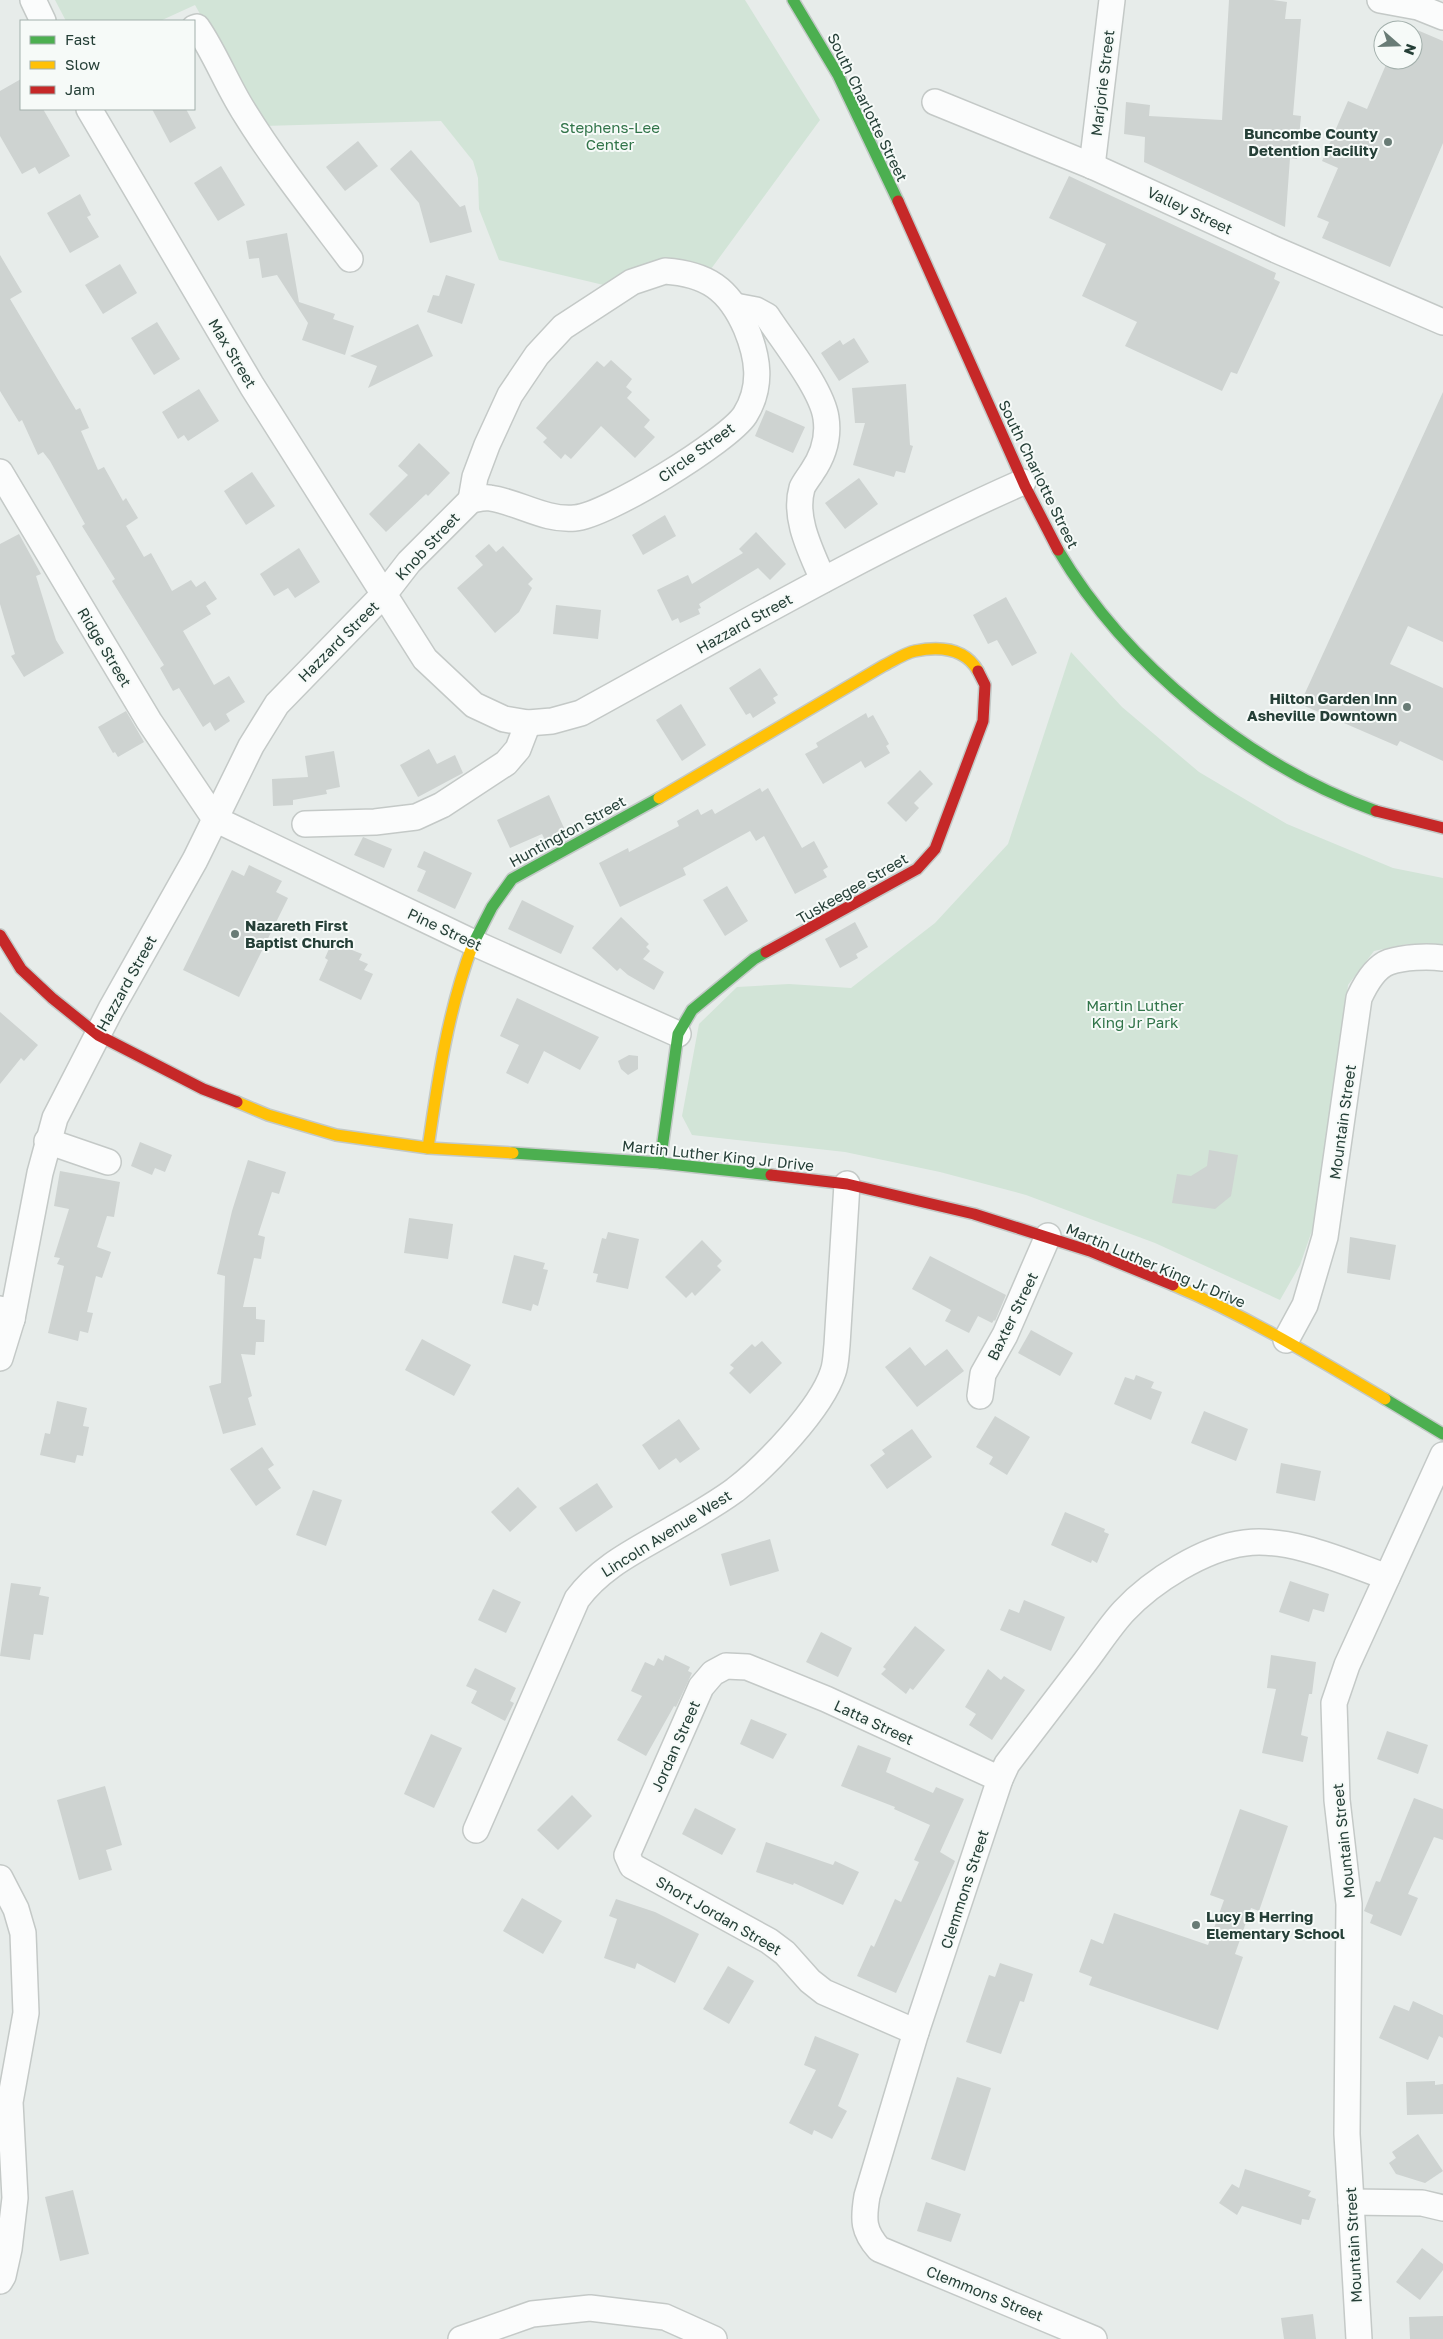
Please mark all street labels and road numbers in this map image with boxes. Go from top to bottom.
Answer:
street label: Marjorie Street [1087,29,1117,137]
street label: South Charlotte Street [824,30,912,184]
street label: Valley Street [1144,182,1236,238]
street label: Max Street [205,315,261,391]
street label: South Charlotte Street [995,397,1083,551]
street label: Circle Street [654,418,738,486]
street label: Knob Street [391,508,463,584]
street label: Hazzard Street [693,589,795,657]
street label: Hazzard Street [294,597,382,685]
street label: Ridge Street [74,604,136,690]
street label: Huntington Street [506,792,628,870]
street label: Tuskeegee Street [793,849,911,927]
street label: Pine Street [405,904,485,954]
street label: Hazzard Street [92,932,160,1034]
street label: Mountain Street [1325,1063,1359,1181]
street label: Martin Luther King Jr Drive [621,1136,815,1174]
street label: Martin Luther King Jr Drive [1064,1219,1249,1311]
street label: Baxter Street [983,1269,1041,1363]
street label: Lincoln Avenue West [598,1486,734,1580]
street label: Latta Street [831,1696,917,1748]
street label: Jordan Street [647,1698,703,1794]
street label: Mountain Street [1328,1782,1358,1900]
street label: Clemmons Street [936,1827,992,1951]
street label: Short Jordan Street [653,1872,785,1958]
street label: Mountain Street [1341,2187,1365,2303]
street label: Clemmons Street [924,2261,1046,2325]

